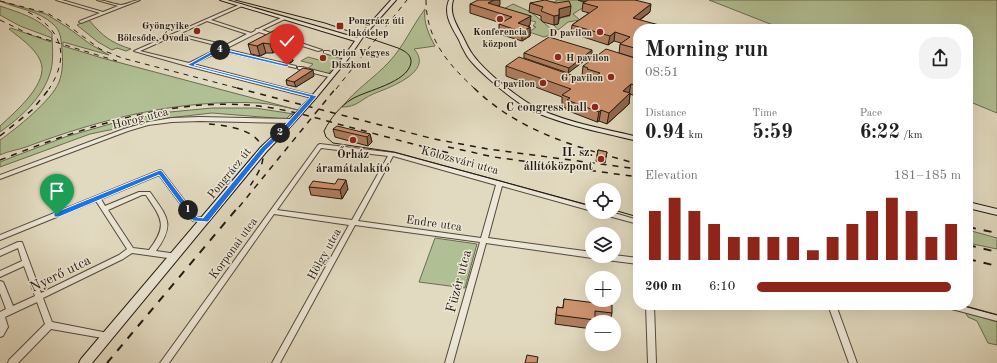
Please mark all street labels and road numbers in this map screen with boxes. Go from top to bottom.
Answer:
street label: Horog utca [111,106,170,132]
street label: Kolozsvári utca [420,145,500,177]
street label: Pongrácz út [206,146,254,201]
street label: Endre utca [405,214,463,234]
street label: Korponai utca [208,216,260,282]
street label: Hölgy utca [306,227,344,282]
street label: Füzér utca [444,248,474,314]
street label: Nyerő utca [28,253,93,295]

